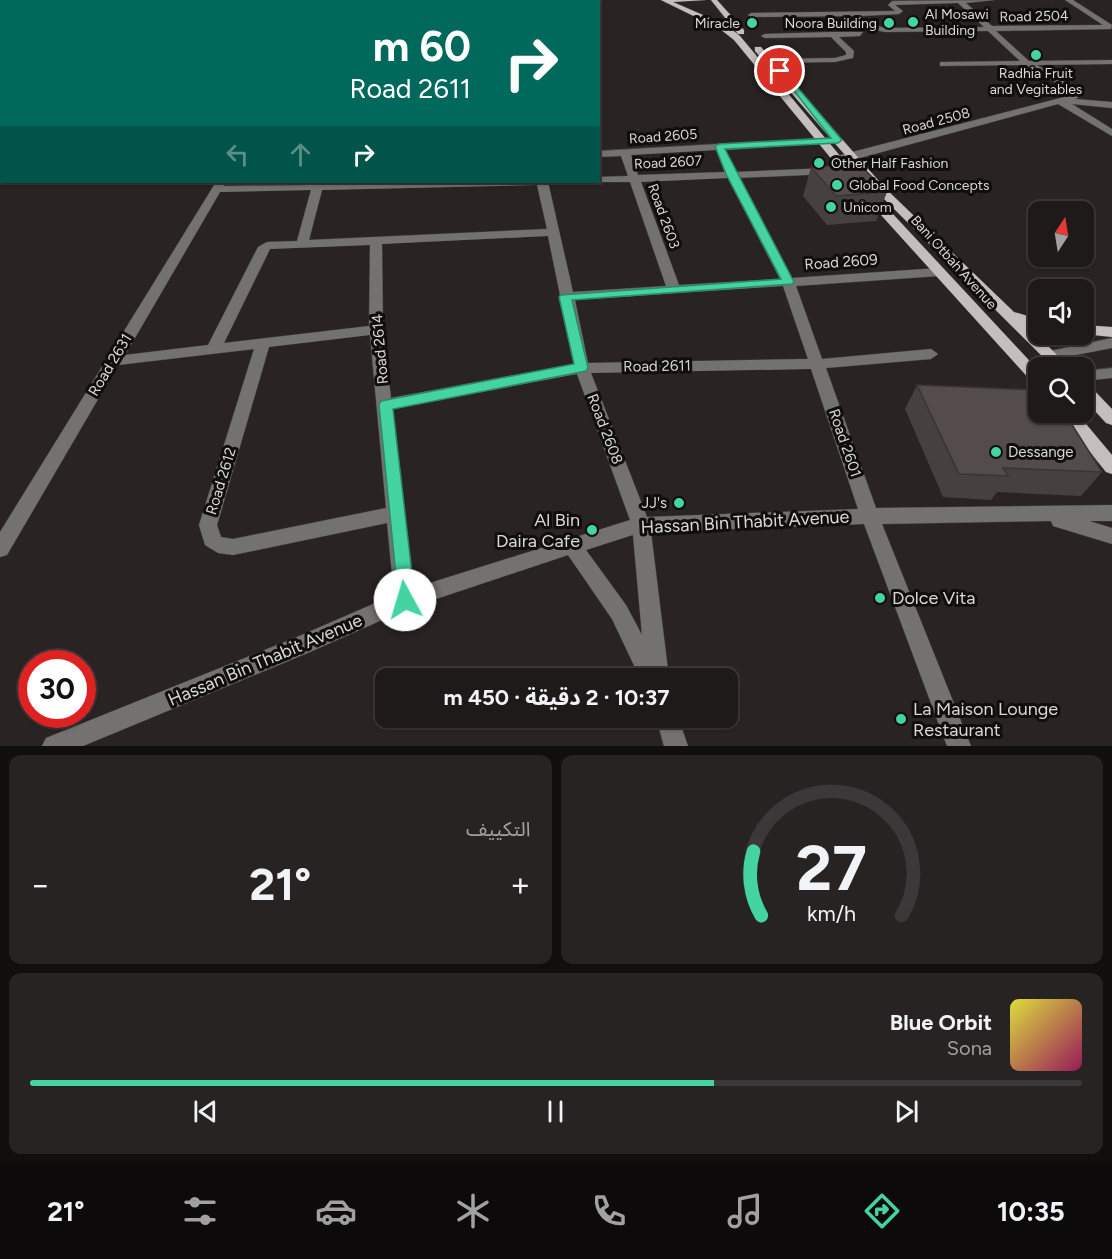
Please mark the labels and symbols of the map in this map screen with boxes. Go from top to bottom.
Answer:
place label: Al Mosawi Building [925,6,989,39]
street label: Road 2504 [999,7,1069,26]
place label: Miracle [695,15,740,32]
place label: Noora Building [784,15,877,32]
marker: Al Mosawi Building [906,15,920,29]
marker: Miracle [745,16,759,30]
marker: Noora Building [882,16,896,30]
pin [754,45,805,96]
marker: Radhia Fruit and Vegitables [1029,48,1043,62]
place label: Radhia Fruit and Vegitables [990,65,1082,98]
street label: Road 2508 [901,104,972,139]
street label: Road 2605 [628,126,698,147]
street label: Road 2607 [634,152,703,173]
place label: Other Half Fashion [831,155,949,172]
marker: Other Half Fashion [812,156,826,170]
place label: Global Food Concepts [849,177,989,194]
marker: Global Food Concepts [830,178,844,192]
street label: Road 2603 [644,181,683,251]
place label: Unicom [843,199,892,216]
marker: Unicom [824,200,838,214]
north arrow [1028,201,1094,267]
street label: Bani Otbah Avenue [907,212,1000,313]
street label: Road 2609 [804,250,878,274]
street label: Road 2614 [368,313,392,385]
street label: Road 2631 [84,331,136,399]
street label: Road 2611 [623,356,691,376]
street label: Road 2608 [583,391,627,467]
street label: Road 2601 [825,407,865,479]
place label: Dessange [1008,443,1074,461]
street label: Road 2612 [202,445,240,517]
marker: Dessange [989,445,1003,459]
place label: JJ's [642,494,667,512]
marker: JJ's [672,496,686,510]
street label: Hassan Bin Thabit Avenue [640,506,850,538]
place label: Al Bin Daira Cafe [496,509,580,552]
marker: Al Bin Daira Cafe [585,523,599,537]
position arrow [373,568,437,632]
place label: Dolce Vita [892,587,975,609]
marker: Dolce Vita [873,591,887,605]
street label: Hassan Bin Thabit Avenue [165,609,366,711]
speed limit sign: 30 [18,650,96,728]
place label: La Maison Lounge Restaurant [913,698,1058,741]
marker: La Maison Lounge Restaurant [894,712,908,726]

